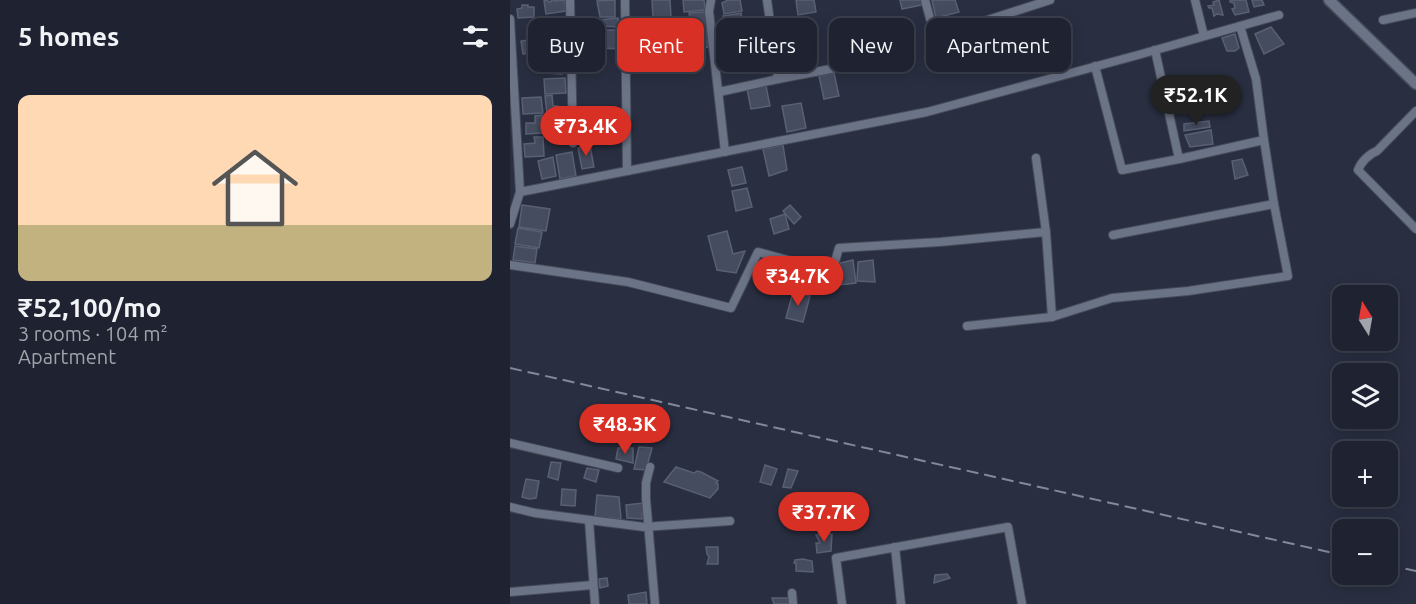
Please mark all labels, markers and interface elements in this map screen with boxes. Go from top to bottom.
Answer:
chip: Buy [528,18,605,72]
chip: Rent [617,18,704,72]
chip: Filters [716,18,817,72]
chip: New [829,18,914,72]
chip: Apartment [926,18,1071,72]
icon: filters [459,20,492,53]
text: 5 homes [18,22,119,51]
pin: ₹52.1K [1147,75,1245,126]
text: ₹52.1K [1164,83,1228,106]
pin: ₹73.4K [537,106,635,157]
text: ₹73.4K [554,114,618,137]
icon: home [201,134,309,242]
pin: ₹34.7K [749,256,847,307]
text: ₹34.7K [766,264,830,287]
north arrow [1332,285,1398,351]
map controls [1332,285,1398,585]
text: ₹52,100/mo [18,293,161,322]
text: 3 rooms · 104 m² [18,322,168,345]
text: Apartment [18,345,116,368]
button: layers [1332,363,1398,429]
pin: ₹48.3K [576,404,674,455]
text: ₹48.3K [593,412,657,435]
button: + [1332,441,1398,507]
pin: ₹37.7K [775,492,873,543]
text: ₹37.7K [792,500,856,523]
button: − [1332,519,1398,585]

